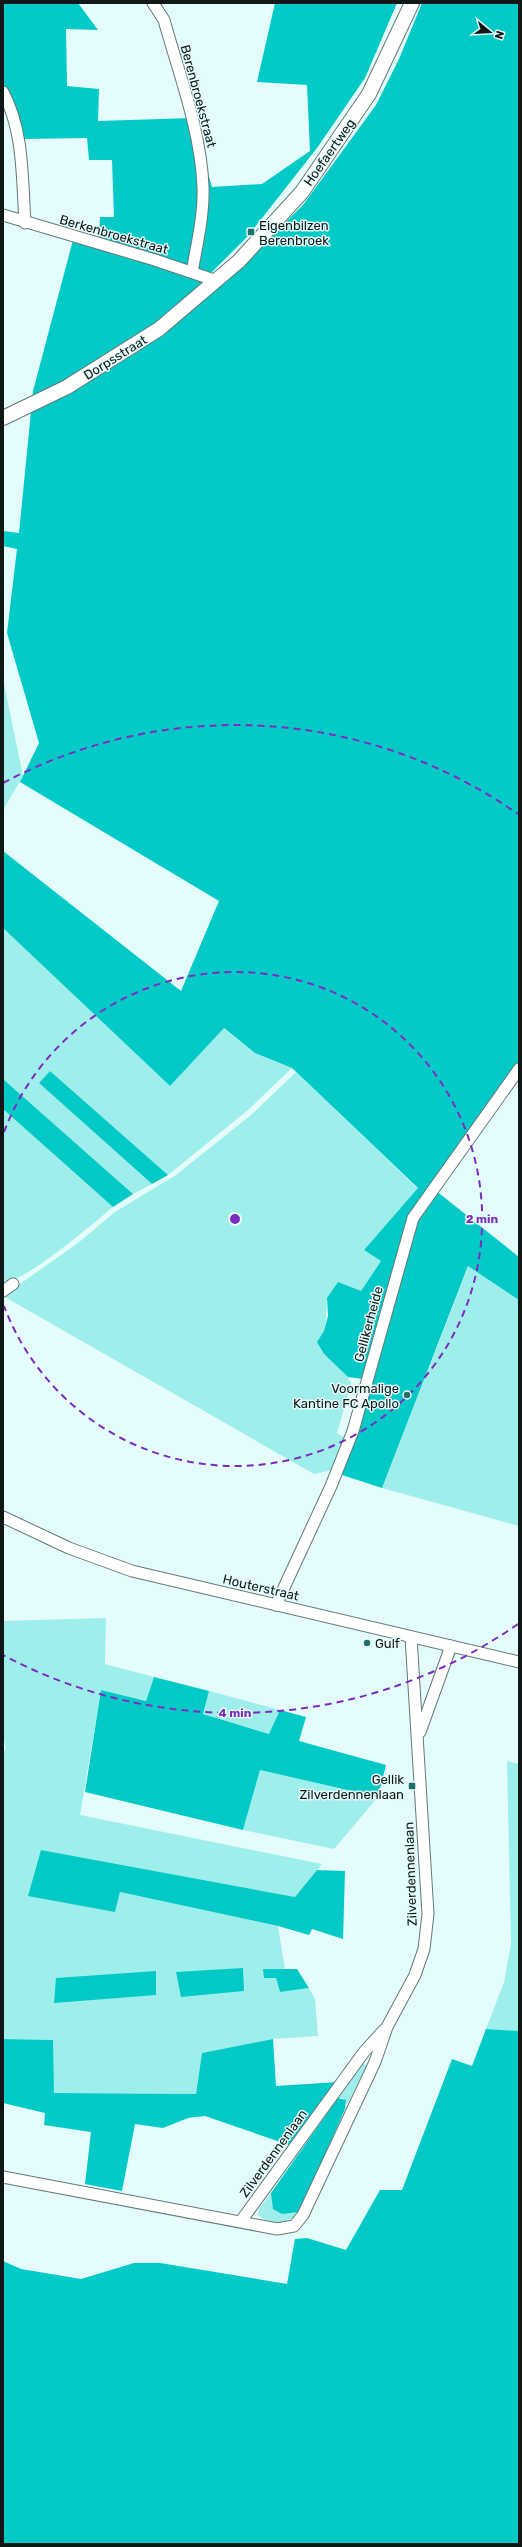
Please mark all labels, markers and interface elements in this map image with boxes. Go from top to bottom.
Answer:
north arrow [470,12,510,52]
text: N [492,29,506,41]
street label: Berenbroekstraat [178,43,219,149]
street label: Hoefaertweg [301,116,359,189]
street label: Berkenbroekstraat [58,212,170,257]
place label: Eigenbilzen Berenbroek [259,218,329,248]
marker: Eigenbilzen Berenbroek [246,227,256,237]
street label: Dorpsstraat [81,332,150,383]
centre of rings [228,1212,242,1226]
text: 2 min [466,1212,499,1226]
street label: Gellikerheide [351,1285,386,1364]
place label: Voormalige Kantine FC Apollo [293,1381,399,1411]
marker: Voormalige Kantine FC Apollo [402,1390,412,1400]
street label: Houterstraat [221,1571,300,1604]
place label: Gulf [375,1636,400,1651]
marker: Gulf [362,1638,372,1648]
text: 4 min [219,1706,252,1720]
place label: Gellik Zilverdennenlaan [300,1772,404,1802]
marker: Gellik Zilverdennenlaan [407,1781,417,1791]
street label: Zilverdennenlaan [401,1822,420,1926]
street label: Zilverdennenlaan [237,2107,310,2200]

